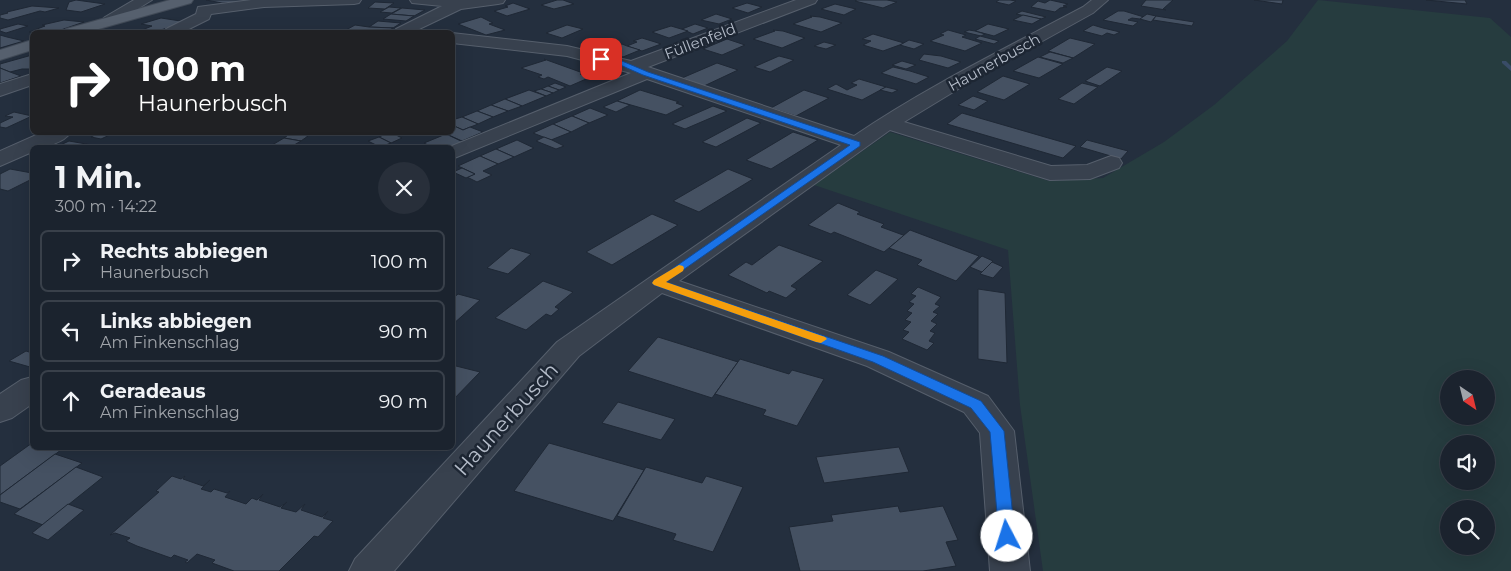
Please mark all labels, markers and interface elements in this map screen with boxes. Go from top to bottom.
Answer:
street label: Füllenfeld [662,19,738,63]
street label: Haunerbusch [945,29,1043,95]
pin [580,38,622,80]
icon: arrive [587,45,615,73]
text: 100 m [138,47,246,90]
icon: right [55,50,120,115]
text: Haunerbusch [138,90,288,117]
text: 1 Min. [55,159,142,196]
button: close [378,162,430,214]
text: 300 m · 14:22 [55,197,157,216]
text: Rechts abbiegen [100,240,268,263]
icon: right [57,247,85,275]
text: 100 m [371,250,428,273]
text: Haunerbusch [100,263,209,282]
text: Links abbiegen [100,310,252,333]
icon: left [57,317,85,345]
text: 90 m [379,320,428,343]
text: Am Finkenschlag [100,333,240,352]
street label: Haunerbusch [449,357,563,481]
north arrow [1440,370,1495,425]
map controls [1440,370,1495,555]
text: Geradeaus [100,380,206,403]
icon: ahead [57,387,85,415]
text: 90 m [379,390,428,413]
text: Am Finkenschlag [100,403,240,422]
button: sound [1440,435,1495,490]
button: search [1440,500,1495,555]
position arrow [980,509,1032,561]

